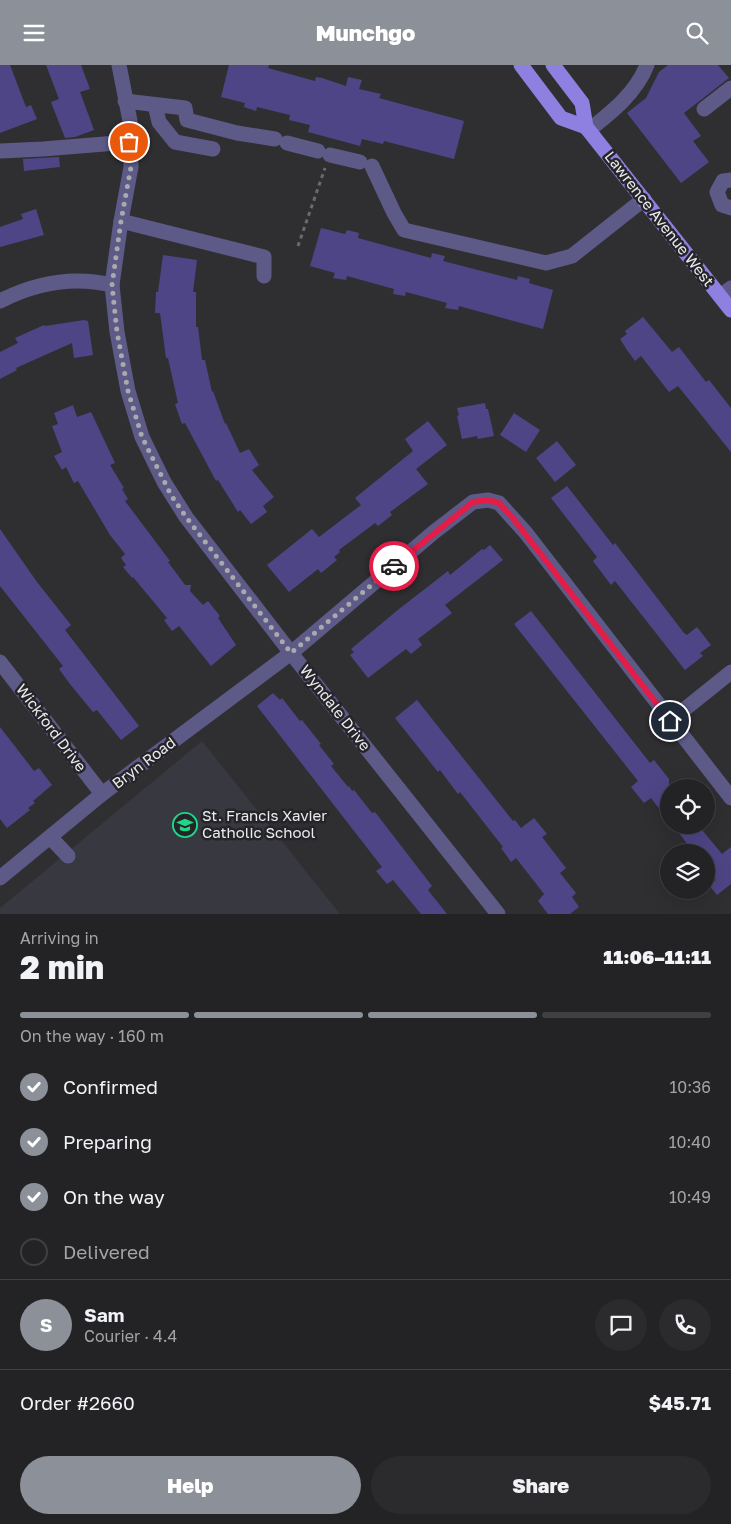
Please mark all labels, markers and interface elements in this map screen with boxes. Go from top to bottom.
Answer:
icon: menu [20,19,48,47]
text: Munchgo [316,19,415,46]
icon: search [683,19,711,47]
pin [108,121,150,163]
icon: bag [115,128,143,156]
street label: Lawrence Avenue West [601,147,718,290]
courier [369,541,419,591]
icon: car [380,552,408,580]
street label: Wyndale Drive [297,661,375,754]
street label: Wickford Drive [13,680,91,775]
pin [649,700,691,742]
icon: home [656,707,684,735]
street label: Bryn Road [108,733,179,792]
map controls [660,779,715,899]
button: locate [660,779,715,834]
place label: St. Francis Xavier Catholic School [202,806,327,841]
school or university icon: St. Francis Xavier Catholic School [172,812,198,838]
button: layers [660,844,715,899]
text: Arriving in [20,928,99,948]
text: 11:06–11:11 [603,945,711,968]
text: 2 min [20,948,104,986]
text: On the way · 160 m [20,1026,164,1046]
icon: check [20,1073,48,1101]
text: Confirmed [63,1075,158,1098]
text: 10:36 [669,1077,711,1097]
icon: check [20,1128,48,1156]
text: Preparing [63,1130,152,1153]
text: 10:40 [669,1132,711,1152]
icon: check [20,1183,48,1211]
text: On the way [63,1185,165,1208]
text: 10:49 [669,1187,711,1207]
text: Delivered [63,1240,150,1263]
button: chat [595,1299,647,1351]
button: phone [659,1299,711,1351]
text: Sam [84,1303,124,1326]
text: S [40,1313,52,1336]
text: Courier · 4.4 [84,1326,177,1346]
text: Order #2660 [20,1391,135,1414]
text: $45.71 [649,1391,711,1414]
button: Help [20,1456,361,1514]
button: Share [371,1456,711,1514]

